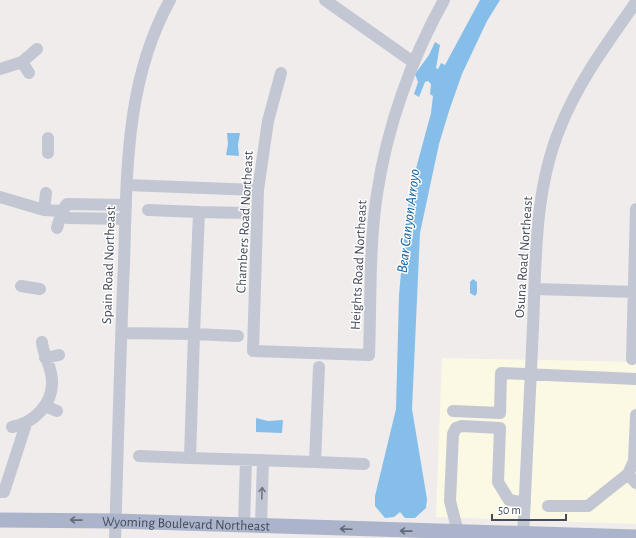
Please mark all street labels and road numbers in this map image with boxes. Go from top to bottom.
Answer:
street label: Chambers Road Northeast [234,150,256,294]
street label: Osuna Road Northeast [513,195,535,318]
street label: Heights Road Northeast [349,199,369,330]
street label: Spain Road Northeast [100,205,118,324]
street label: Wyoming Boulevard Northeast [102,515,271,534]

